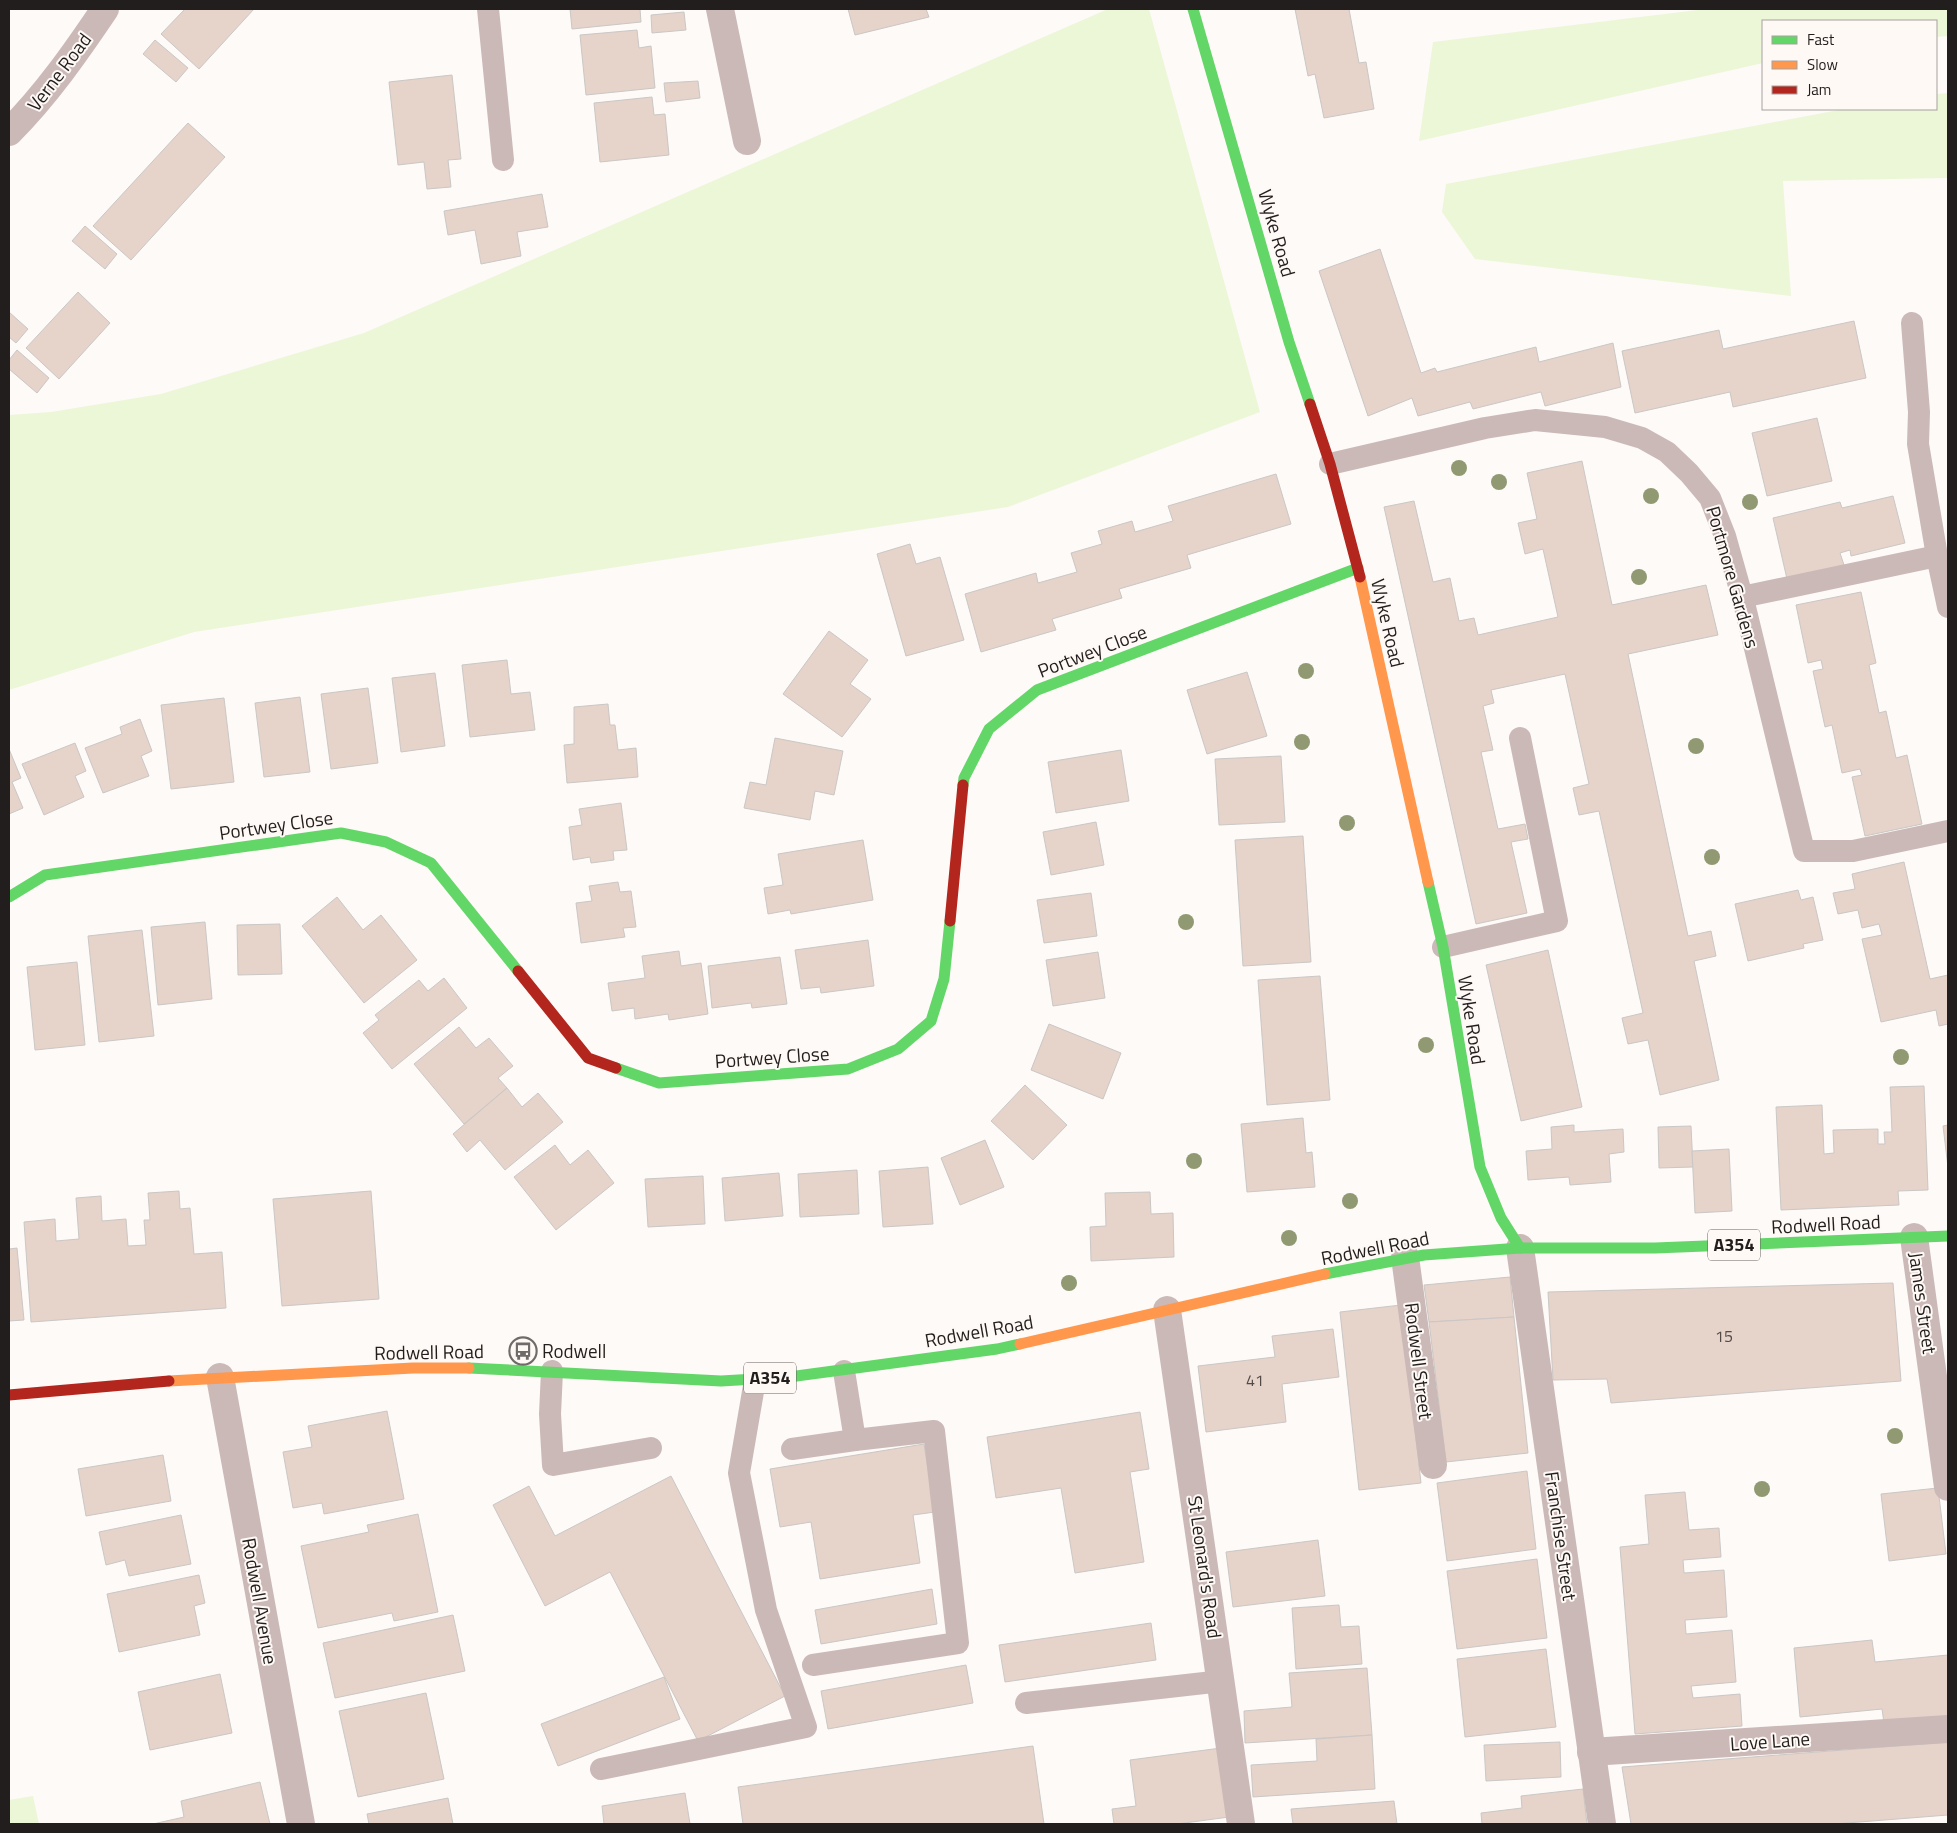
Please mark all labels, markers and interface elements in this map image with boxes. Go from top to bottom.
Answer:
legend [1762,20,1937,110]
street label: Verne Road [19,26,98,117]
text: Fast [1807,28,1835,51]
text: Slow [1807,53,1838,76]
text: Jam [1807,78,1831,101]
street label: Wyke Road [1251,186,1304,280]
street label: Portmore Gardens [1699,502,1768,652]
street label: Wyke Road [1364,576,1413,670]
street label: Portwey Close [1033,616,1151,685]
street label: Portwey Close [217,802,335,847]
street label: Wyke Road [1451,973,1494,1067]
street label: Portwey Close [714,1038,830,1075]
street label: Rodwell Road [1770,1206,1882,1241]
street label: Rodwell Road [1318,1223,1432,1272]
road number: A354 [1708,1230,1760,1260]
street label: James Street [1902,1250,1945,1356]
street label: Rodwell Street [1398,1301,1441,1421]
street label: Rodwell Road [922,1307,1035,1354]
house number: 15 [1715,1324,1733,1348]
street label: Rodwell Road [374,1336,484,1367]
bus stop icon: Rodwell [508,1336,538,1366]
place label: Rodwell [542,1336,606,1365]
road number: A354 [744,1362,796,1394]
house number: 41 [1246,1368,1264,1392]
street label: Franchise Street [1538,1469,1585,1603]
street label: St Leonard's Road [1181,1494,1230,1640]
street label: Rodwell Avenue [235,1535,286,1666]
street label: Love Lane [1729,1723,1811,1758]

